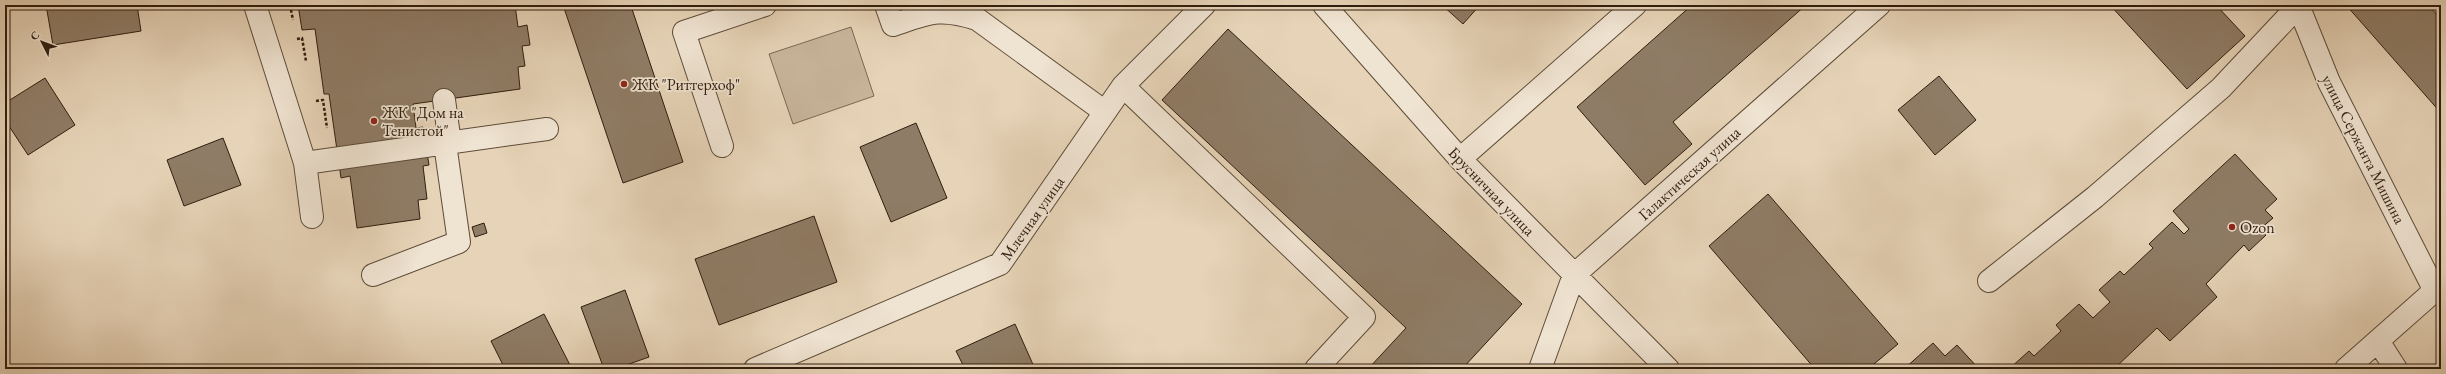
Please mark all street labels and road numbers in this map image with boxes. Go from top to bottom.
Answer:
street label: улица Сержанта Мишина [2317,71,2411,228]
street label: Галактическая улица [1634,121,1745,225]
street label: Брусничная улица [1444,142,1540,241]
street label: Млечная улица [996,172,1069,264]

